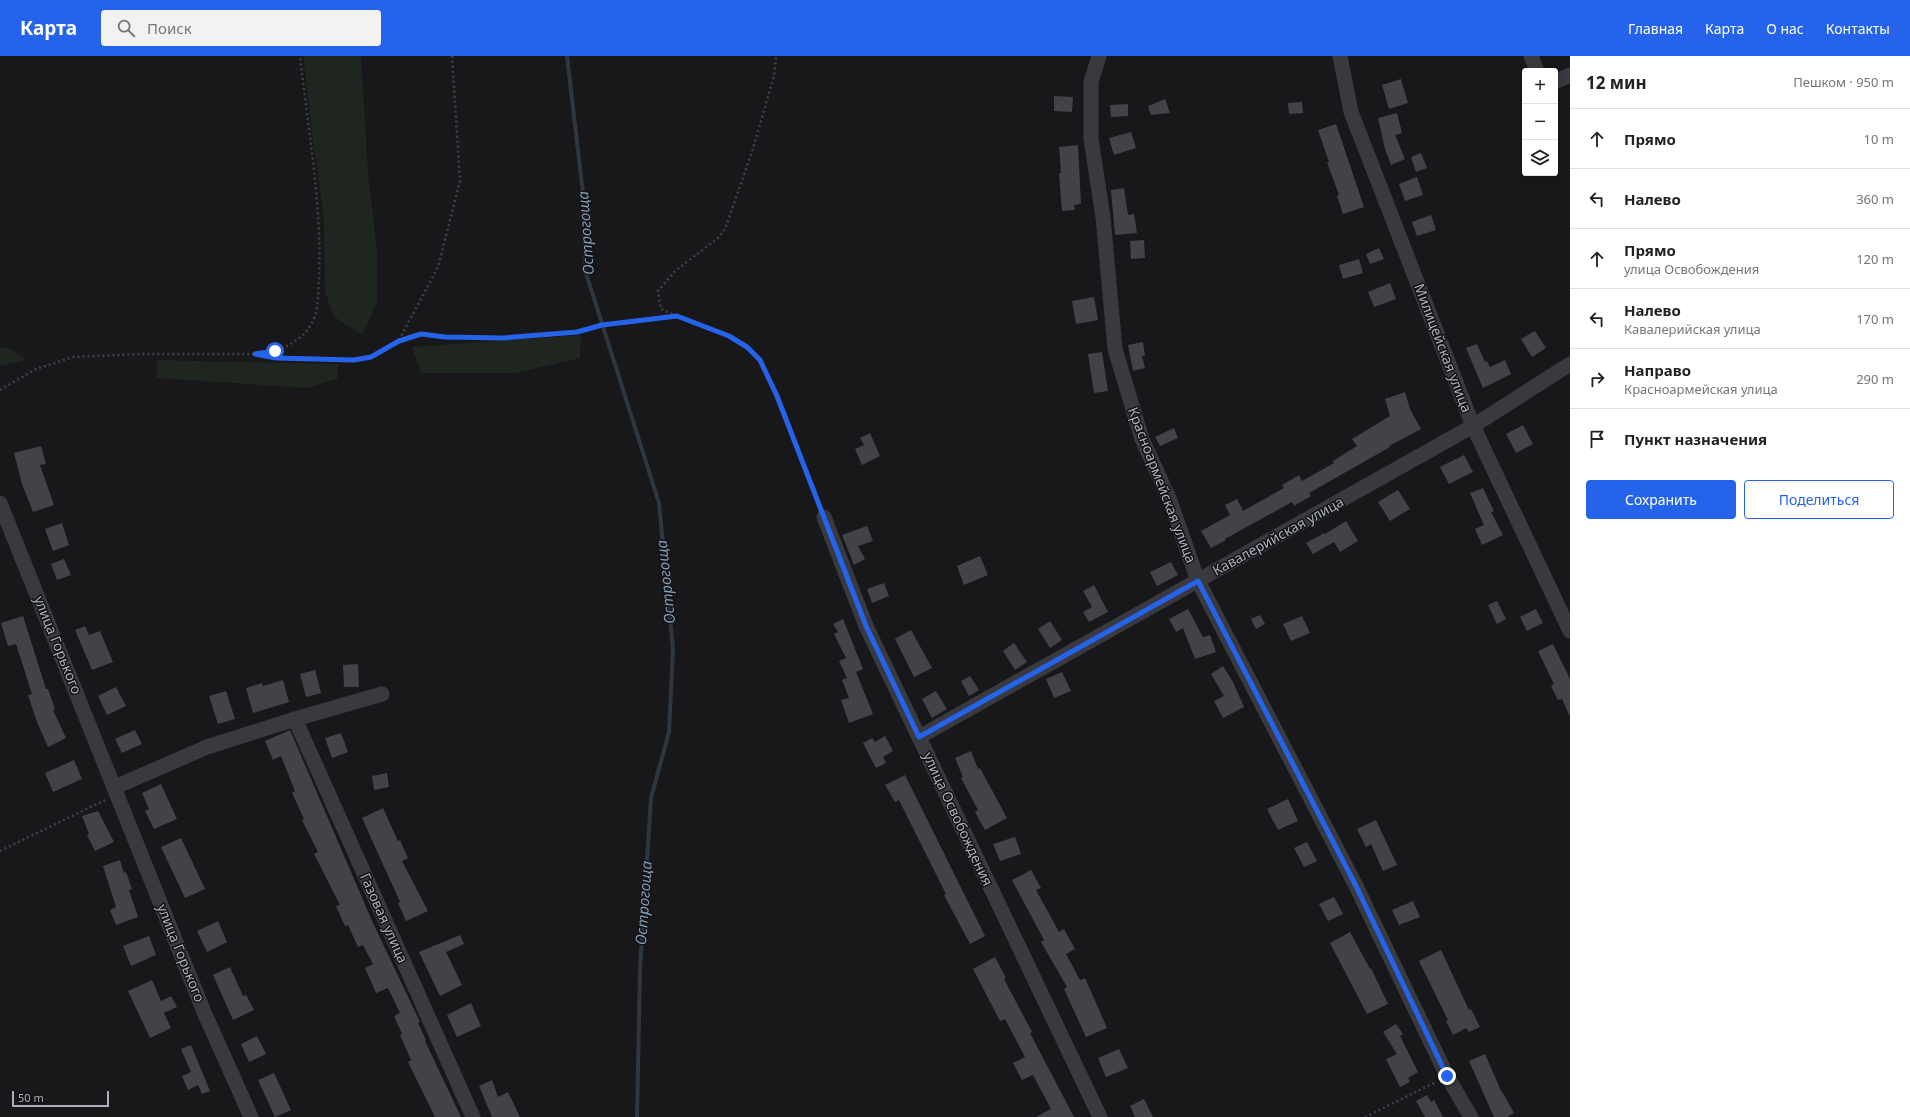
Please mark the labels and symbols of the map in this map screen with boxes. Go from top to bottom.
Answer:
water label: Острогоща [572,190,598,276]
street label: Милицейская улица [1410,281,1477,415]
route start [266,342,284,360]
street label: Красноармейская улица [1124,404,1201,566]
street label: Кавалерийская улица [1209,492,1347,580]
water label: Острогоща [651,539,679,625]
street label: улица Горького [30,593,87,697]
street label: улица Освобождения [919,749,998,889]
water label: Острогоща [630,860,656,946]
street label: Газовая улица [356,870,413,966]
street label: улица Горького [153,901,210,1005]
route end [1438,1067,1456,1085]
scale bar [12,1089,109,1108]

